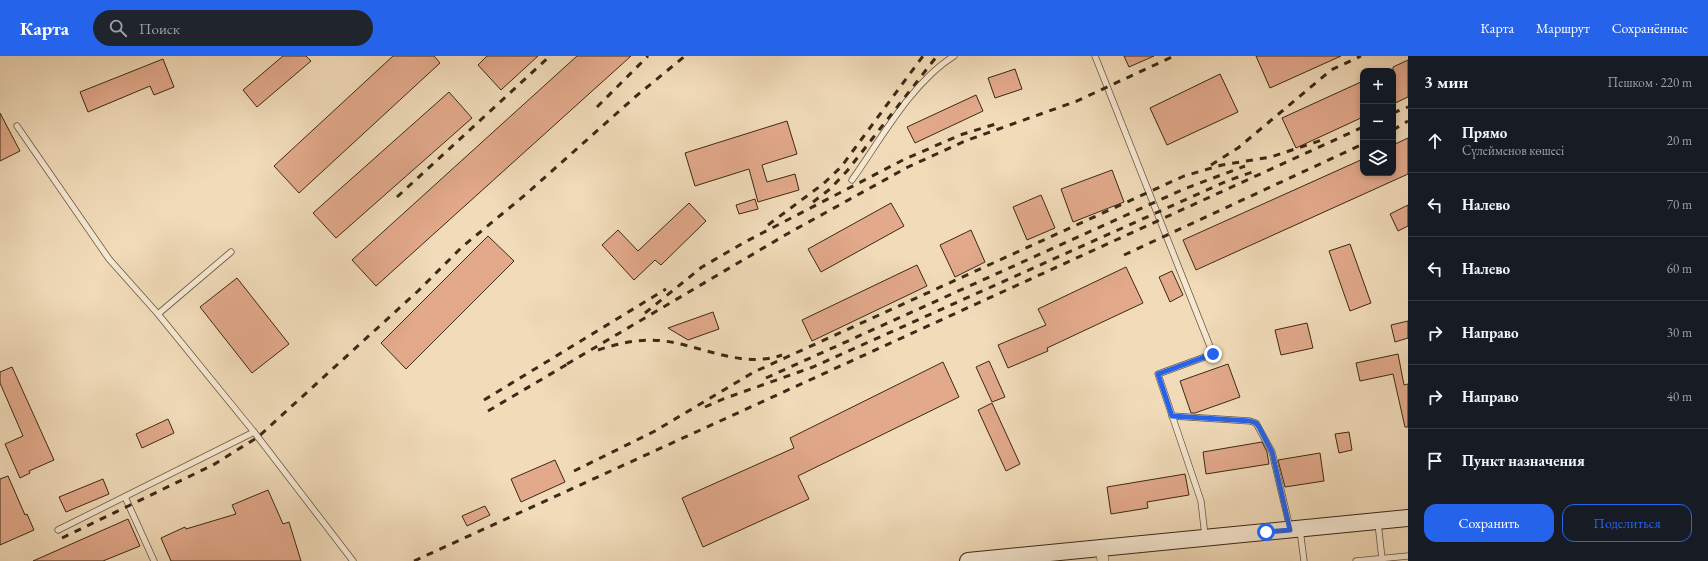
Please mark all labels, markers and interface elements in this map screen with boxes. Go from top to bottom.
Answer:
search box [93,10,373,46]
text: Карта [20,16,69,41]
icon: search [107,17,129,39]
text: Поиск [139,19,180,38]
text: Карта [1481,19,1514,37]
text: Маршрут [1536,19,1590,37]
text: Сохранённые [1612,19,1688,37]
map controls [1360,68,1396,176]
button: + [1360,68,1396,104]
text: 3 мин [1424,71,1468,93]
text: Пешком · 220 m [1608,74,1692,91]
button: − [1360,104,1396,140]
text: Прямо [1462,123,1507,142]
icon: ahead [1424,130,1446,152]
text: 20 m [1667,132,1692,149]
button: layers [1360,140,1396,176]
text: Сүлейменов көшесі [1462,142,1564,159]
icon: left [1424,194,1446,216]
text: Налево [1462,195,1510,214]
text: 70 m [1667,196,1692,213]
icon: left [1424,258,1446,280]
text: Налево [1462,259,1510,278]
text: 60 m [1667,260,1692,277]
icon: right [1424,322,1446,344]
text: Направо [1462,323,1519,342]
text: 30 m [1667,324,1692,341]
route end [1204,345,1222,363]
icon: right [1424,386,1446,408]
text: Направо [1462,387,1519,406]
text: 40 m [1667,388,1692,405]
icon: arrive [1424,450,1446,472]
text: Пункт назначения [1462,451,1585,470]
button: Сохранить [1424,504,1554,542]
button: Поделиться [1562,504,1692,542]
route start [1257,523,1275,541]

